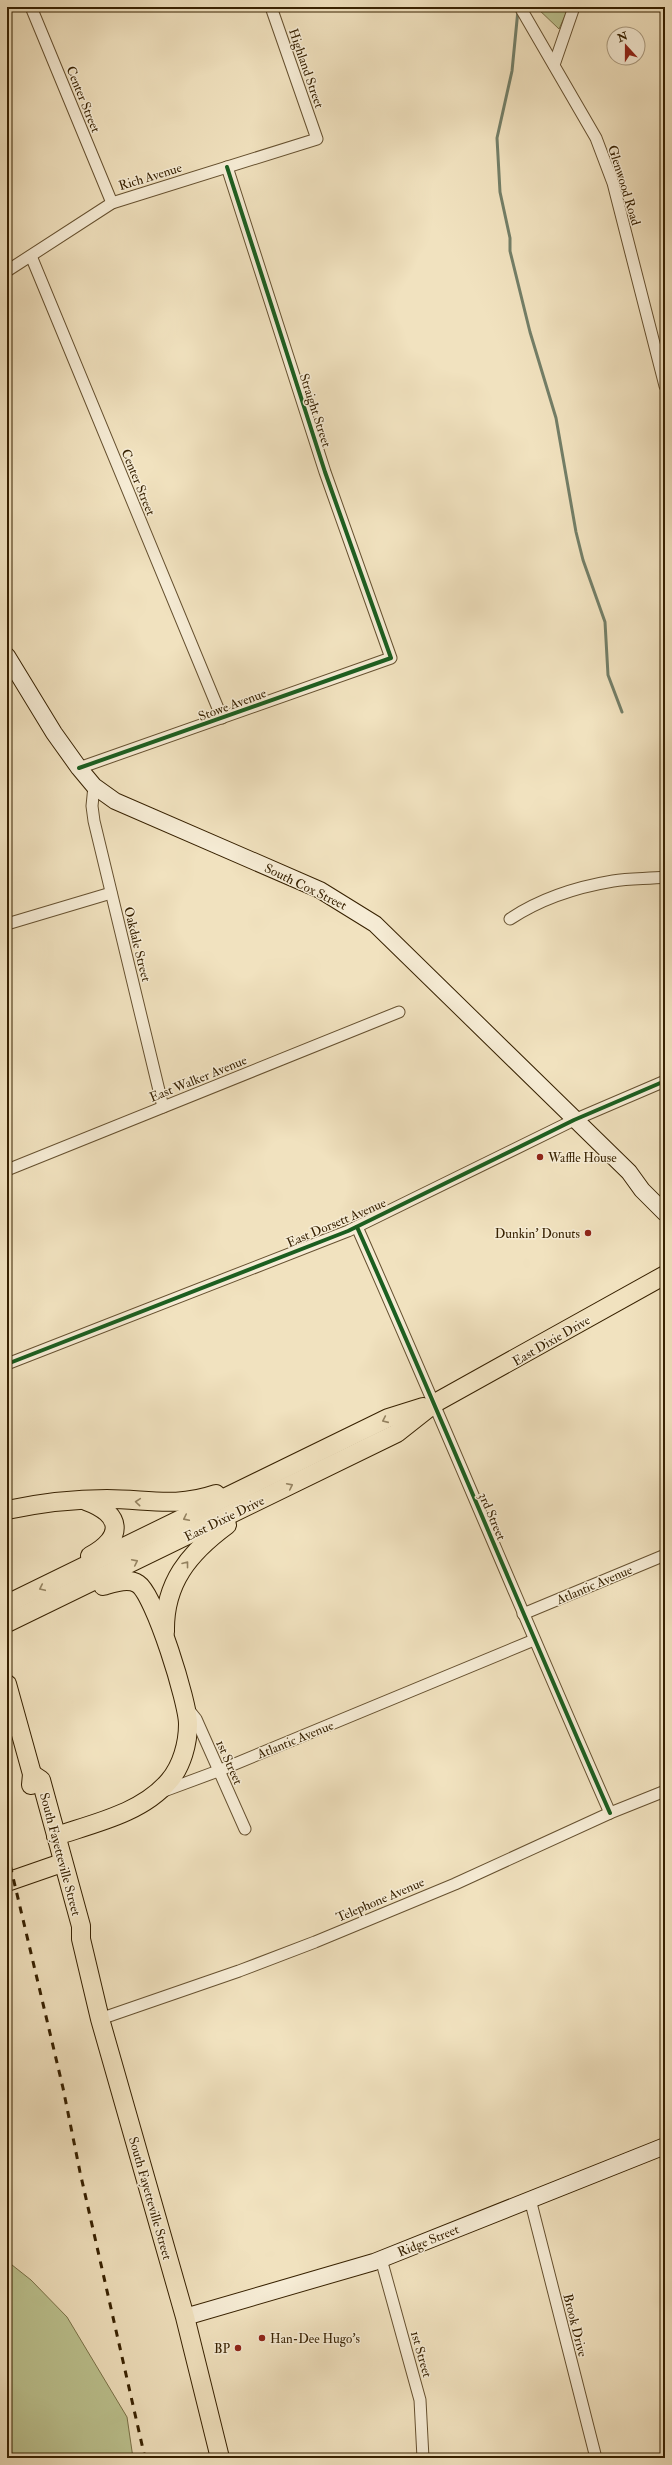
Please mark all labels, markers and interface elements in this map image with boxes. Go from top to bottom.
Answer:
street label: Highland Street [285,26,327,110]
north arrow [606,26,646,66]
text: N [615,29,631,45]
street label: Center Street [63,64,104,135]
street label: Glenwood Road [604,143,644,228]
street label: Rich Avenue [117,160,184,194]
street label: Straight Street [296,371,334,449]
street label: Center Street [118,447,159,518]
street label: Stowe Avenue [196,685,269,725]
street label: South Cox Street [262,860,349,914]
street label: Oakdale Street [120,905,154,983]
street label: East Walker Avenue [147,1052,250,1106]
place label: Waffle House [547,1150,617,1166]
marker: Waffle House [535,1152,545,1162]
street label: East Dorsett Avenue [284,1195,389,1251]
place label: Dunkin' Donuts [495,1226,581,1242]
marker: Dunkin' Donuts [583,1228,593,1238]
street label: East Dixie Drive [510,1312,594,1370]
one-way arrow [382,1415,390,1423]
one-way arrow [285,1483,293,1491]
street label: 3rd Street [475,1490,509,1543]
street label: East Dixie Drive [182,1492,268,1545]
one-way arrow [135,1498,141,1507]
one-way arrow [182,1513,190,1521]
one-way arrow [131,1559,139,1567]
one-way arrow [181,1561,188,1568]
street label: Atlantic Avenue [553,1562,635,1609]
one-way arrow [38,1583,46,1591]
street label: Atlantic Avenue [254,1717,336,1763]
street label: 1st Street [212,1738,246,1787]
street label: South Fayetteville Street [35,1791,84,1918]
street label: Telephone Avenue [334,1874,428,1927]
street label: South Fayetteville Street [124,2135,175,2262]
street label: Ridge Street [395,2221,462,2261]
street label: Brook Drive [559,2292,591,2359]
street label: 1st Street [407,2329,435,2379]
place label: Han-Dee Hugo's [270,2331,360,2347]
marker: Han-Dee Hugo's [257,2333,267,2343]
place label: BP [214,2341,230,2357]
marker: BP [233,2343,243,2353]

